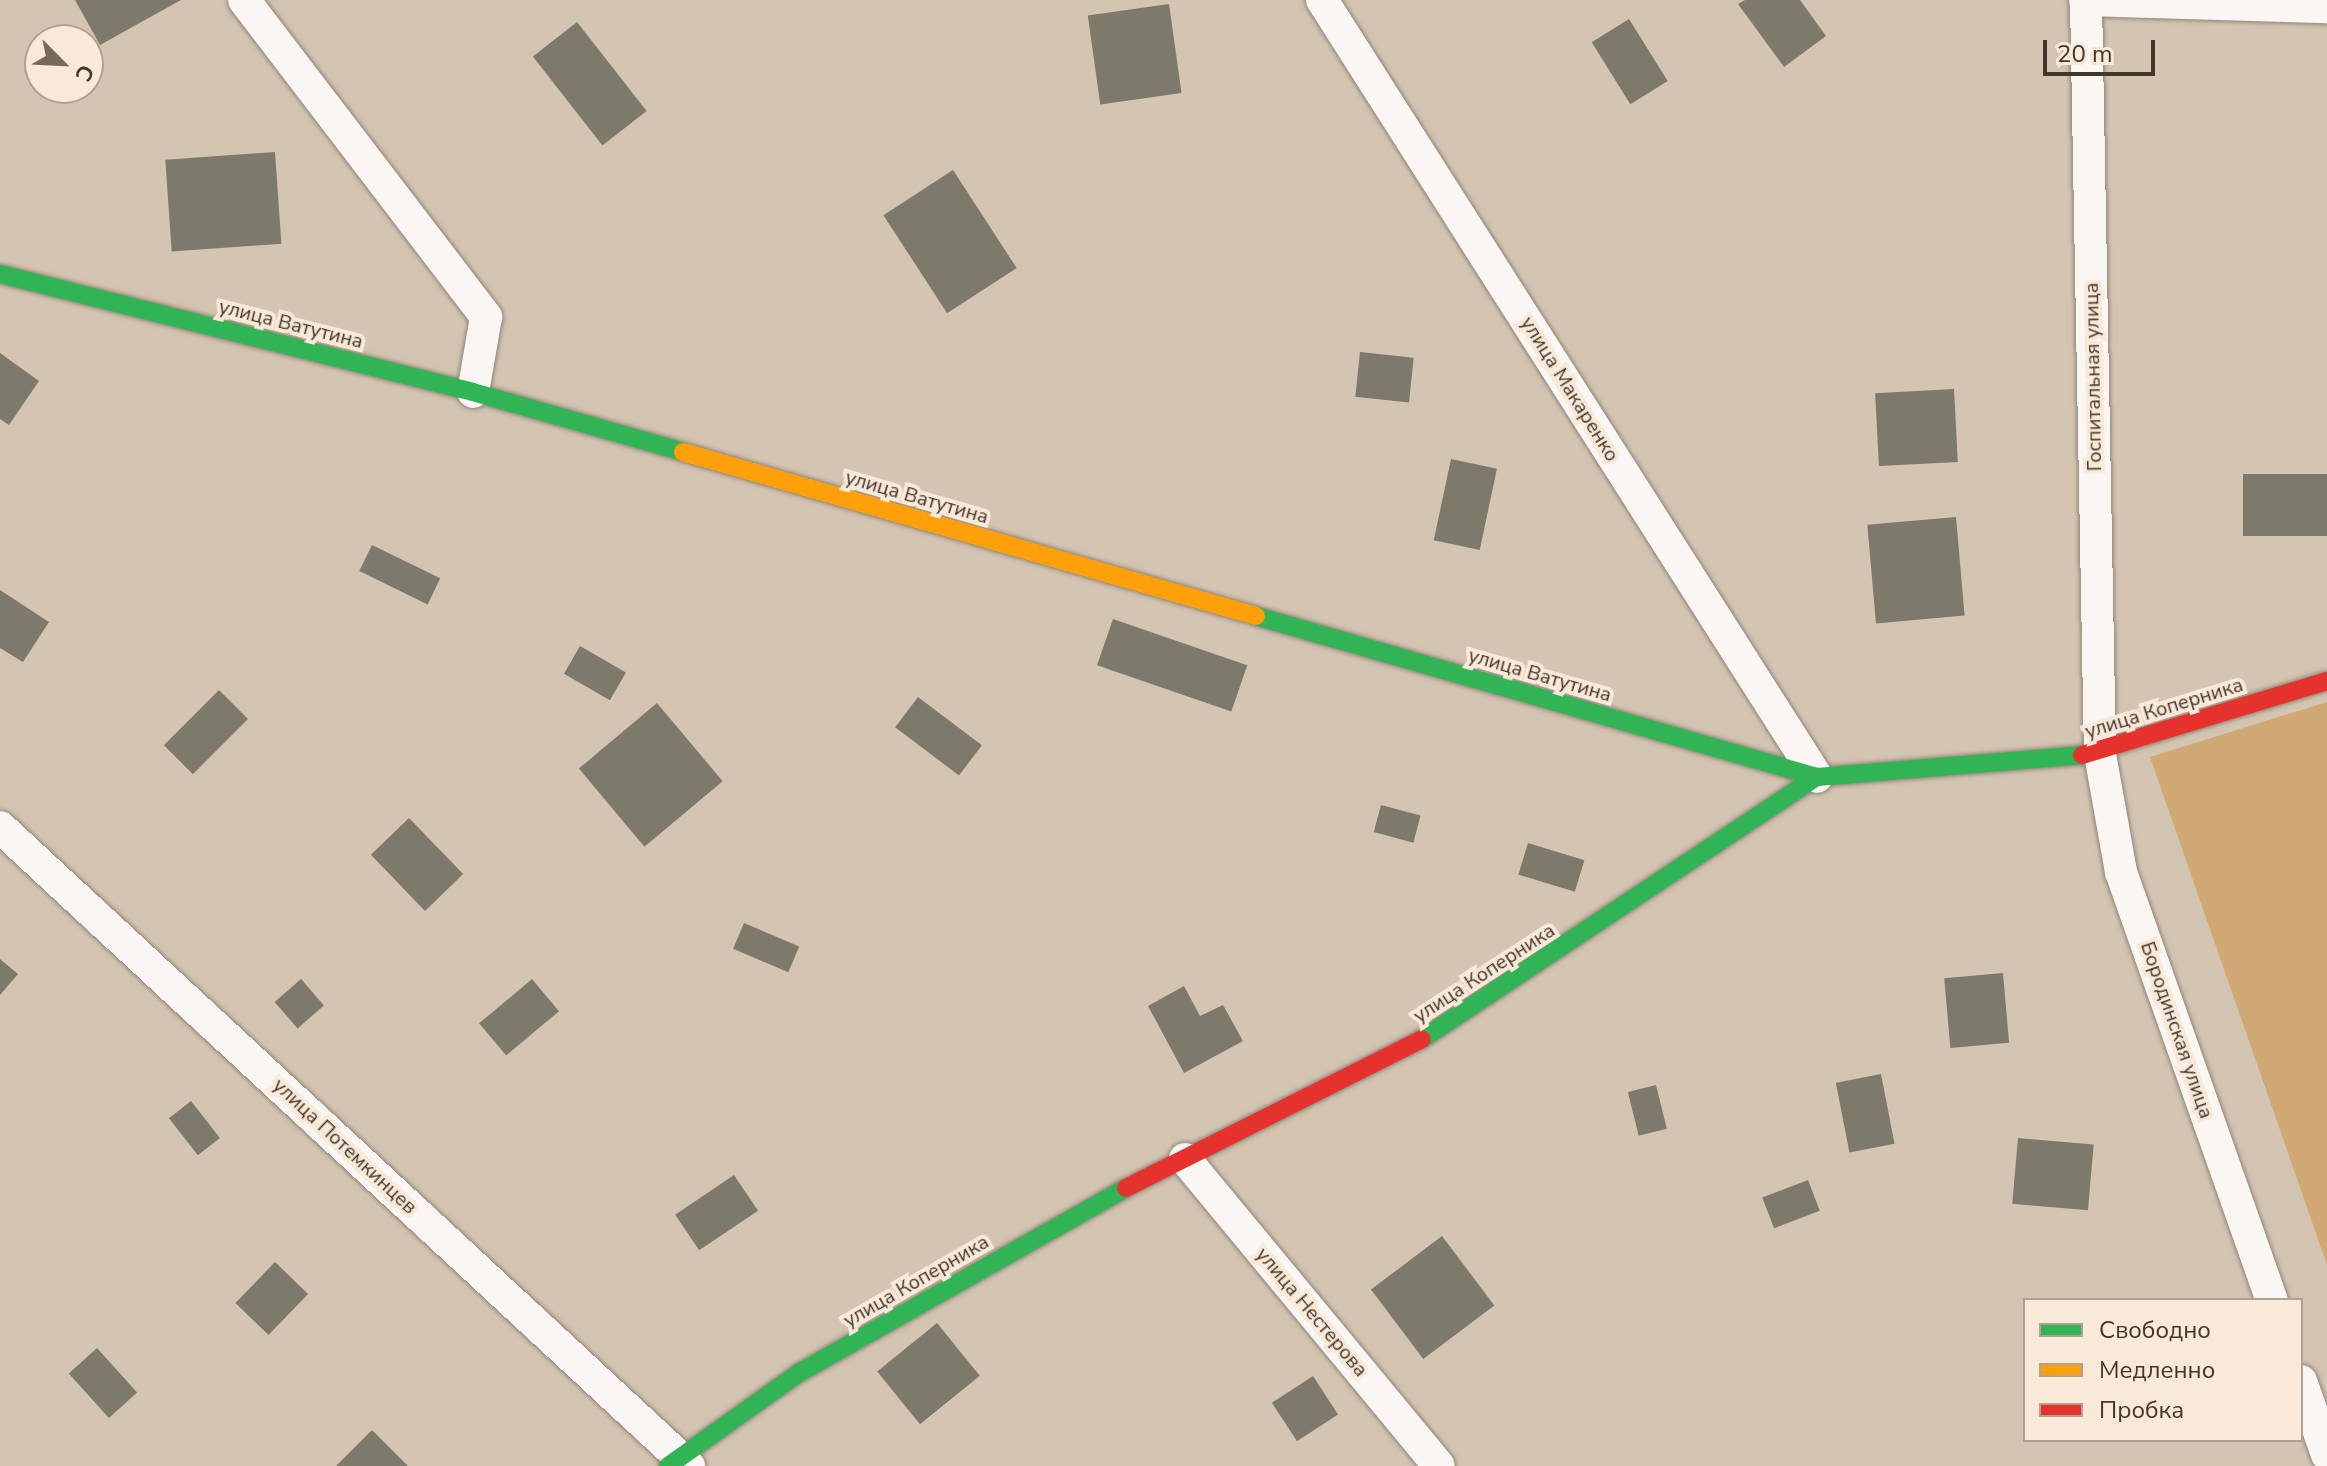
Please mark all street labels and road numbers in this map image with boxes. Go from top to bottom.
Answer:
street label: Госпитальная улица [2079,282,2107,472]
street label: улица Ватутина [216,294,366,354]
street label: улица Макаренко [1516,312,1624,466]
street label: улица Ватутина [843,465,991,529]
street label: улица Ватутина [1466,643,1614,707]
street label: улица Коперника [2082,673,2246,743]
street label: улица Коперника [1409,918,1559,1028]
street label: Бородинская улица [2135,938,2219,1122]
street label: улица Потемкинцев [268,1073,422,1219]
street label: улица Коперника [839,1230,993,1332]
street label: улица Нестерова [1251,1243,1373,1381]

